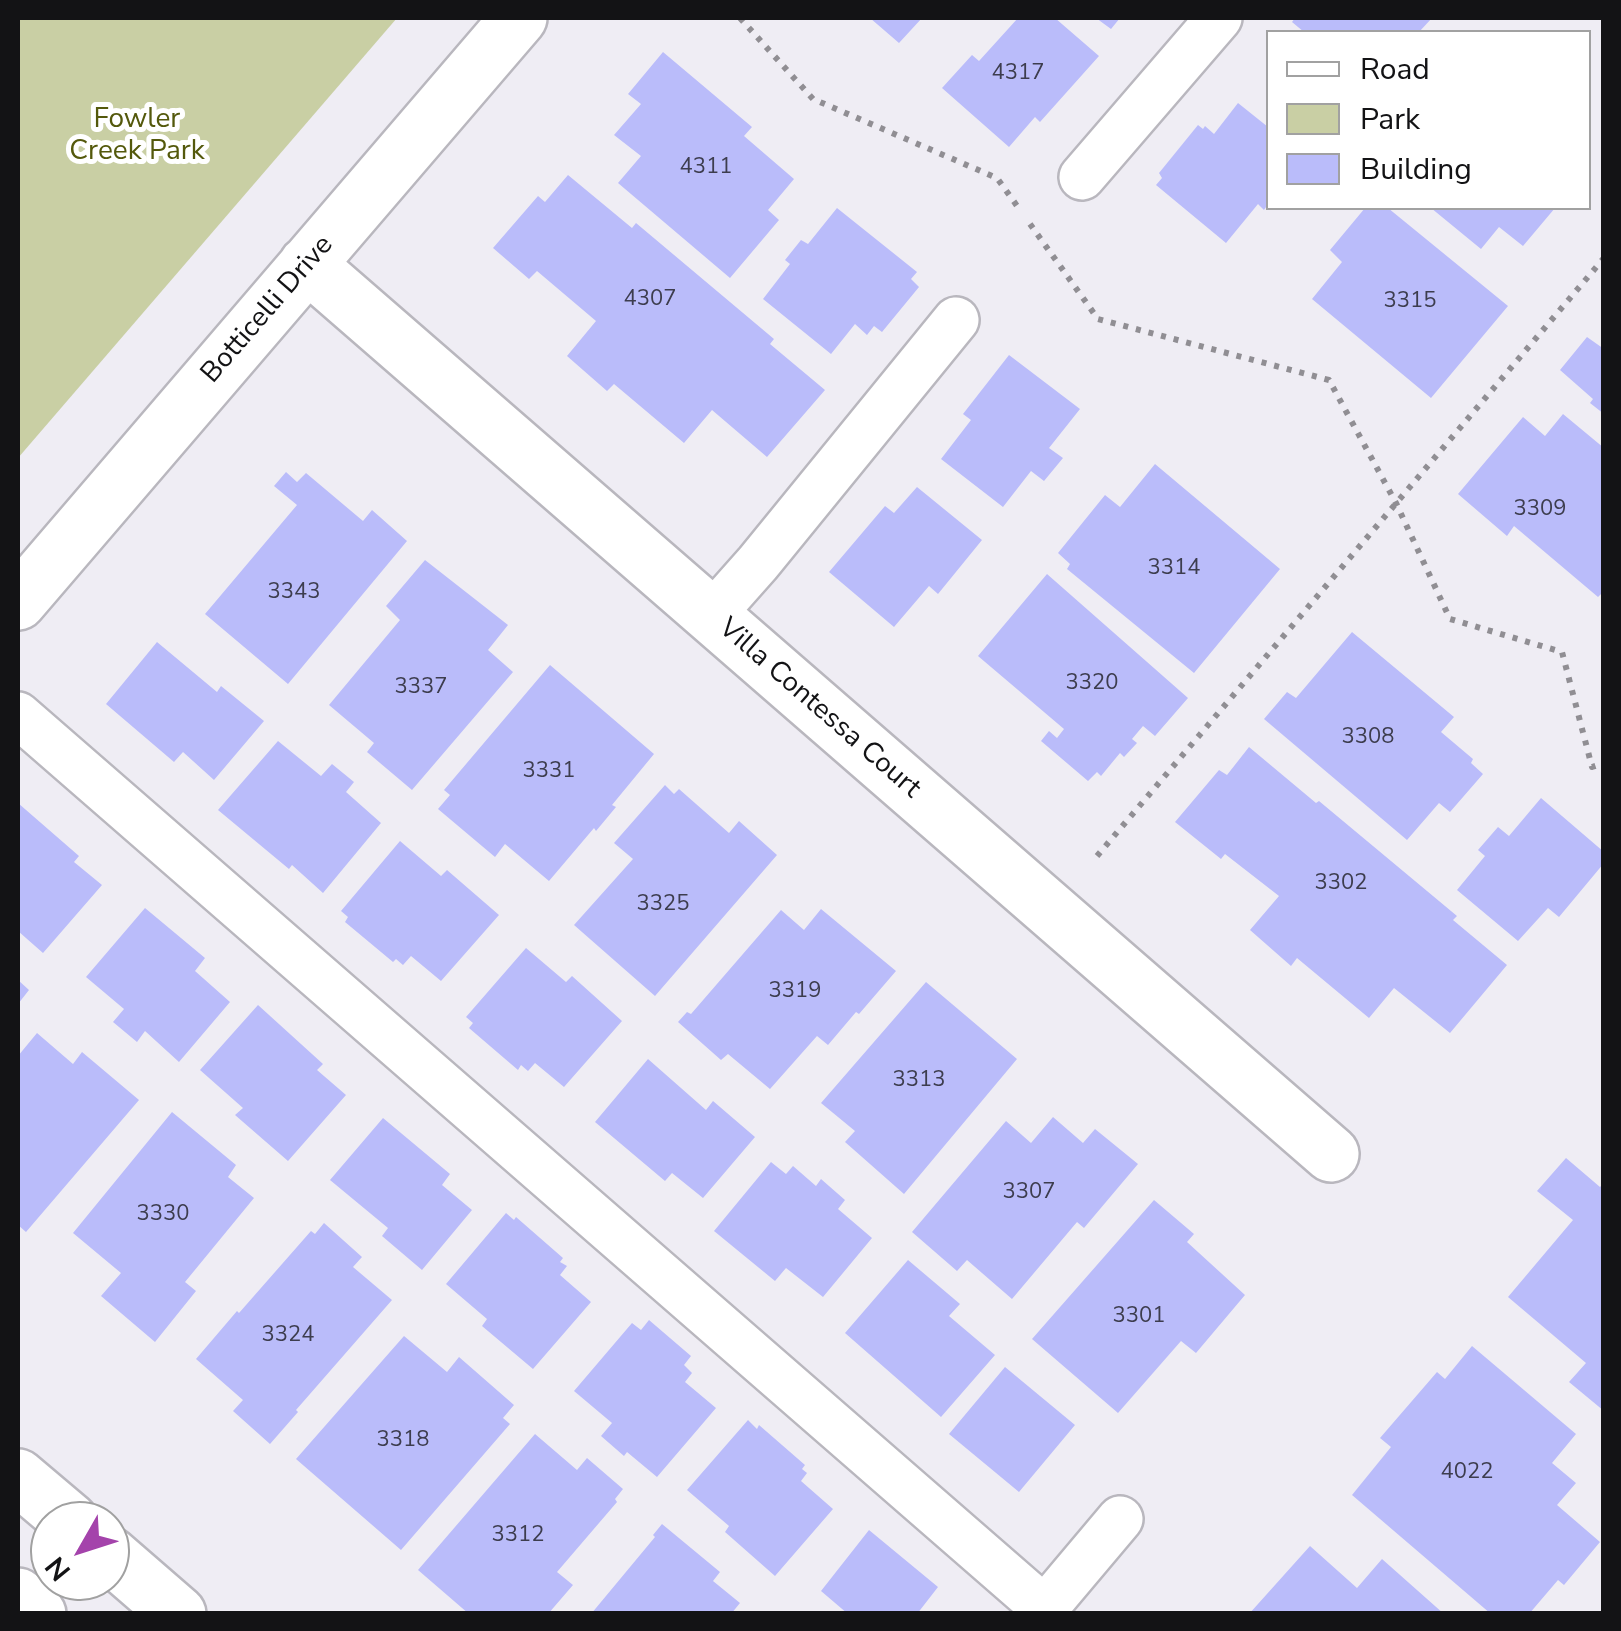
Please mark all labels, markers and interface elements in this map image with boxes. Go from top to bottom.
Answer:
legend [1266,30,1591,210]
text: Road [1360,49,1430,90]
house number: 4317 [992,61,1044,87]
text: Park [1360,99,1420,140]
park label: Fowler Creek Park [69,103,205,169]
text: Building [1360,149,1472,190]
house number: 4311 [680,155,732,181]
street label: Botticelli Drive [195,229,341,391]
house number: 4307 [624,287,676,313]
house number: 3315 [1384,289,1436,315]
house number: 3309 [1514,497,1566,523]
house number: 3314 [1148,556,1200,582]
house number: 3343 [268,580,320,606]
street label: Villa Contessa Court [711,612,927,806]
house number: 3320 [1066,671,1118,697]
house number: 3337 [395,675,447,701]
house number: 3308 [1342,725,1394,751]
house number: 3331 [523,759,575,785]
house number: 3302 [1315,871,1367,897]
house number: 3325 [637,892,689,918]
house number: 3319 [769,979,821,1005]
house number: 3313 [893,1068,945,1094]
house number: 3307 [1003,1180,1055,1206]
house number: 3330 [137,1202,189,1228]
house number: 3301 [1113,1304,1165,1330]
house number: 3324 [262,1323,314,1349]
house number: 3318 [377,1428,429,1454]
house number: 4022 [1441,1460,1493,1486]
north arrow [30,1501,130,1601]
house number: 3312 [492,1523,544,1549]
text: N [37,1549,80,1589]

